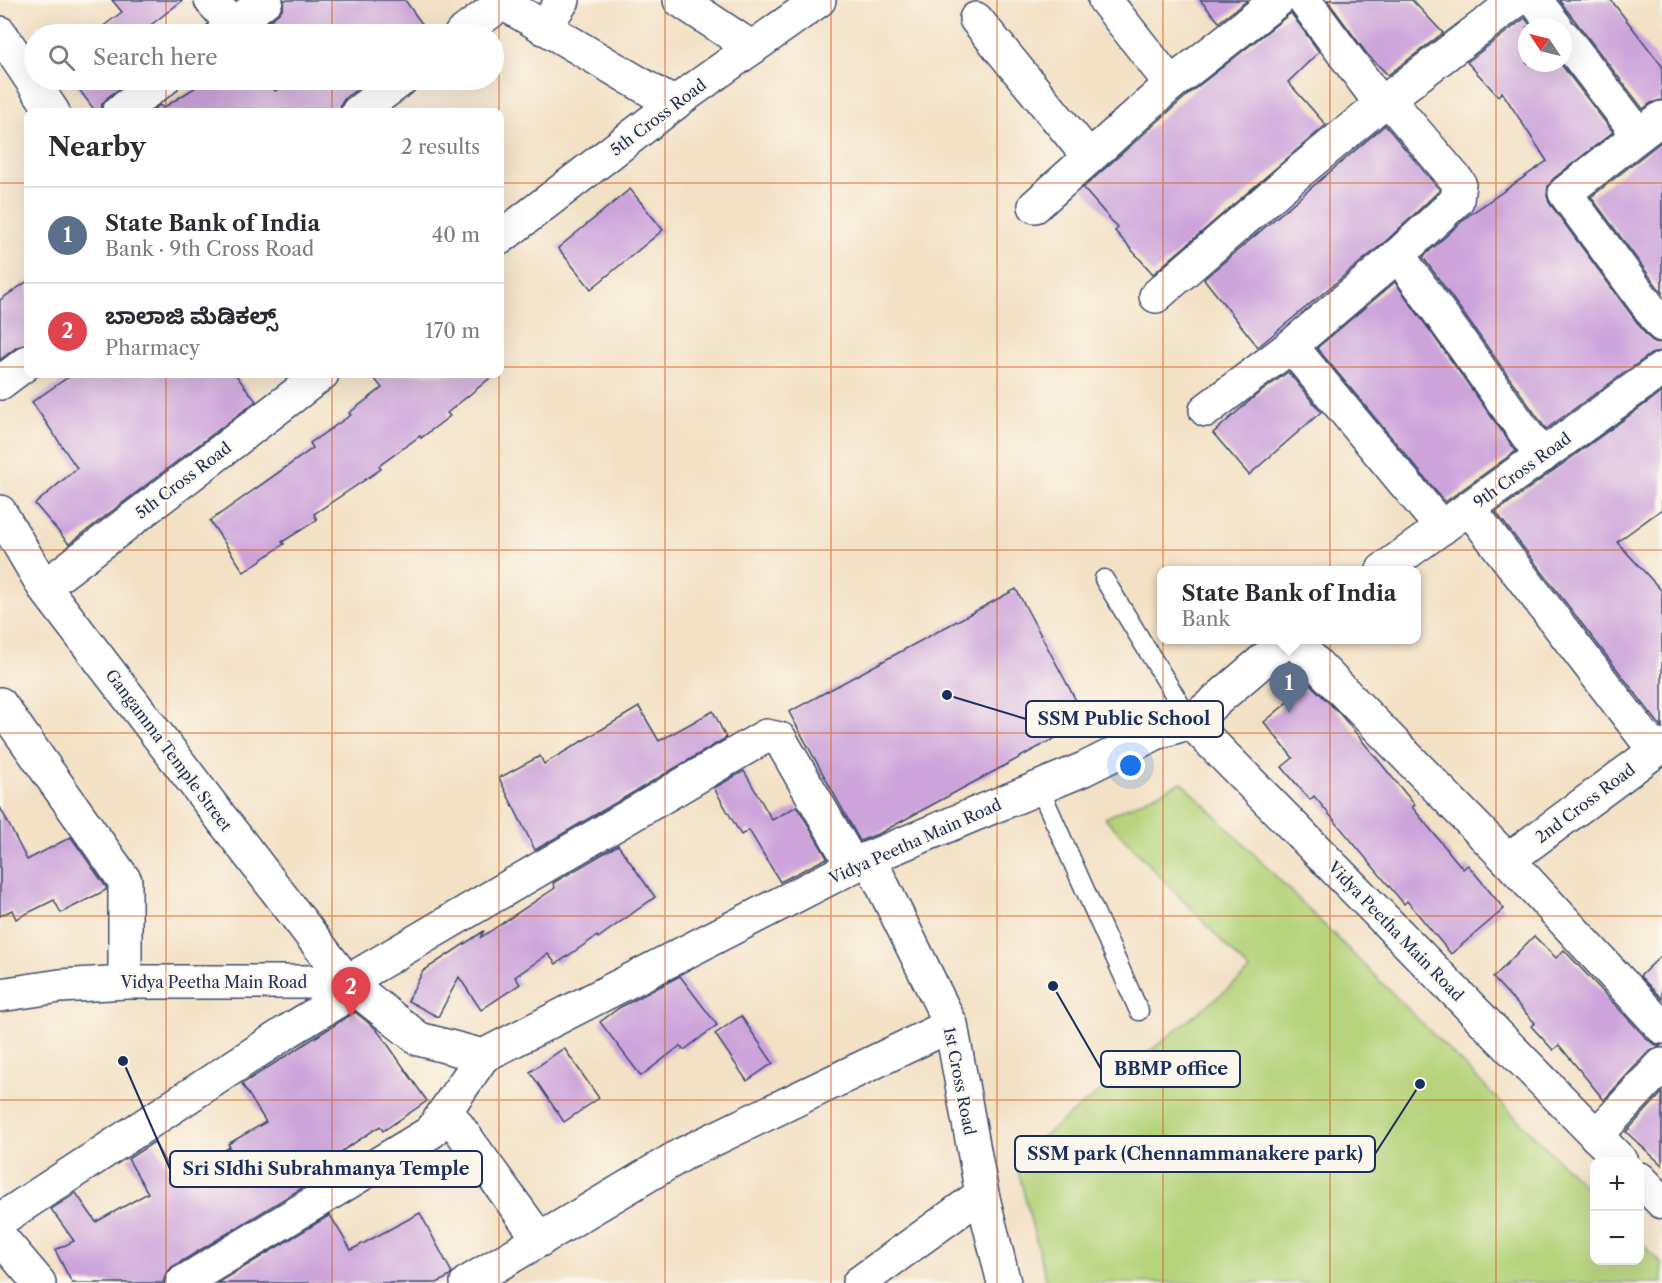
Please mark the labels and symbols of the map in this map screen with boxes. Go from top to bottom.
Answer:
north arrow [1518,18,1572,72]
street label: 5th Cross Road [606,74,710,160]
street label: 9th Cross Road [1469,428,1575,512]
street label: 5th Cross Road [131,437,235,523]
pin: 1 [1270,664,1308,713]
street label: Gangamma Temple Street [102,665,237,835]
callout: SSM Public School [1026,701,1223,737]
text: SSM Public School [1038,708,1210,730]
your location [1116,751,1145,780]
street label: 2nd Cross Road [1531,759,1639,847]
street label: Vidya Peetha Main Road [825,794,1004,888]
street label: Vidya Peetha Main Road [1323,856,1468,1005]
pin: 2 [332,968,370,1017]
street label: Vidya Peetha Main Road [120,972,307,992]
street label: 1st Cross Road [940,1025,980,1137]
callout: BBMP office [1101,1051,1240,1087]
text: BBMP office [1114,1058,1228,1080]
callout: SSM park (Chennammanakere park) [1015,1136,1375,1172]
text: SSM park (Chennammanakere park) [1027,1143,1363,1165]
callout: Sri SIdhi Subrahmanya Temple [170,1151,482,1187]
text: Sri SIdhi Subrahmanya Temple [182,1158,470,1180]

